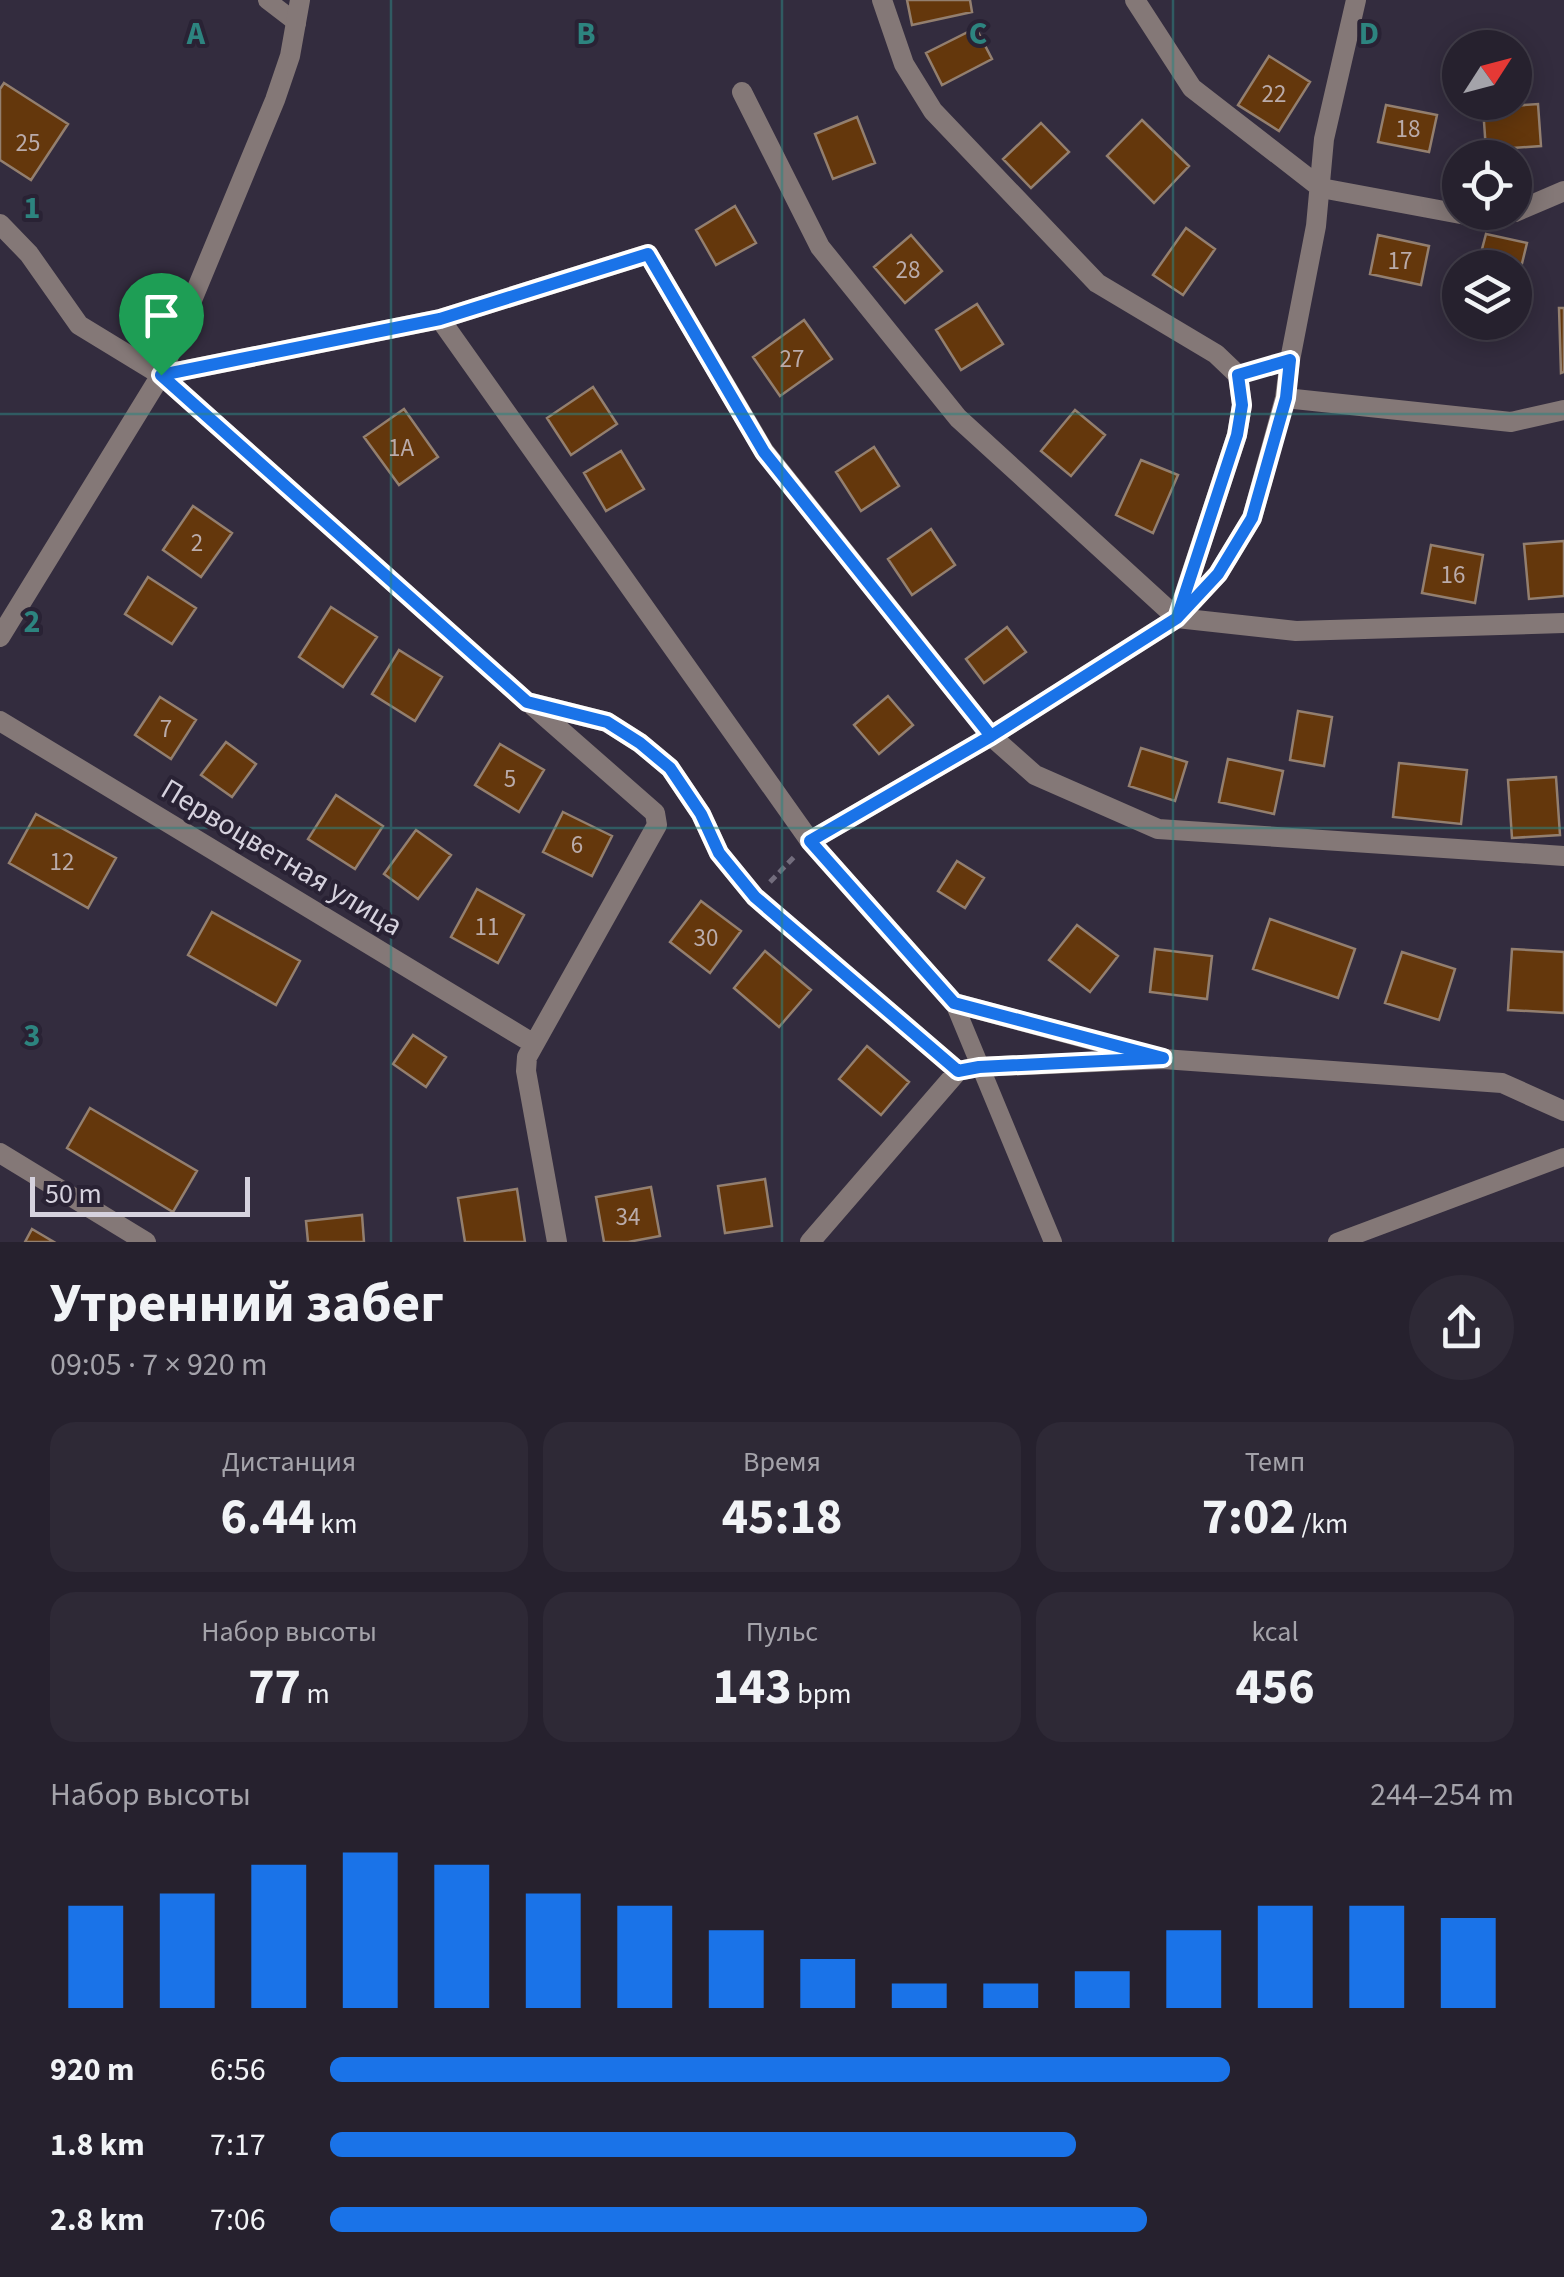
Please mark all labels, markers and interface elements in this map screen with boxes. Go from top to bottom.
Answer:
text: A [186,11,206,57]
text: B [576,11,596,57]
text: C [969,11,987,57]
text: D [1359,11,1379,57]
north arrow [1442,30,1532,120]
map controls [1442,30,1532,340]
house number: 22 [1262,76,1286,112]
house number: 18 [1396,111,1420,147]
house number: 25 [16,125,40,161]
button: locate [1442,140,1532,230]
text: 1 [24,185,40,231]
house number: 17 [1388,243,1412,279]
button: layers [1442,250,1532,340]
house number: 28 [896,252,920,288]
pin [119,273,204,376]
icon: arrive [134,288,189,343]
house number: 27 [780,341,804,377]
house number: 1А [388,430,414,466]
house number: 2 [191,525,203,561]
house number: 16 [1441,557,1465,593]
text: 2 [24,599,40,645]
house number: 7 [160,711,172,747]
house number: 5 [504,761,516,797]
street label: Первоцветная улица [153,768,411,947]
house number: 6 [571,827,583,863]
house number: 12 [50,844,74,880]
house number: 11 [475,909,499,945]
house number: 30 [694,920,718,956]
text: 3 [24,1013,40,1059]
scale bar [30,1172,250,1216]
text: 50 m [45,1174,102,1214]
house number: 34 [616,1199,640,1235]
text: Утренний забег [50,1265,444,1343]
button: share [1409,1275,1514,1380]
text: 09:05 · 7 × 920 m [50,1342,268,1388]
text: Дистанция [222,1442,356,1482]
text: Время [743,1442,821,1482]
text: Темп [1245,1442,1305,1482]
text: 6.44 [221,1482,315,1553]
text: 45:18 [722,1482,842,1553]
text: 7:02 [1202,1482,1296,1553]
text: km [315,1504,357,1544]
text: /km [1296,1504,1348,1544]
text: Набор высоты [201,1612,377,1652]
text: Пульс [746,1612,818,1652]
text: kcal [1251,1612,1299,1652]
text: 77 [248,1652,301,1723]
text: 143 [712,1652,792,1723]
text: 456 [1235,1652,1315,1723]
text: m [301,1674,330,1714]
text: bpm [792,1674,852,1714]
text: Набор высоты [50,1772,251,1818]
text: 244–254 m [1370,1772,1514,1818]
text: 920 m [50,2047,135,2093]
text: 6:56 [210,2047,266,2093]
text: 1.8 km [50,2122,145,2168]
text: 7:17 [210,2122,266,2168]
text: 2.8 km [50,2197,145,2243]
text: 7:06 [210,2197,266,2243]

